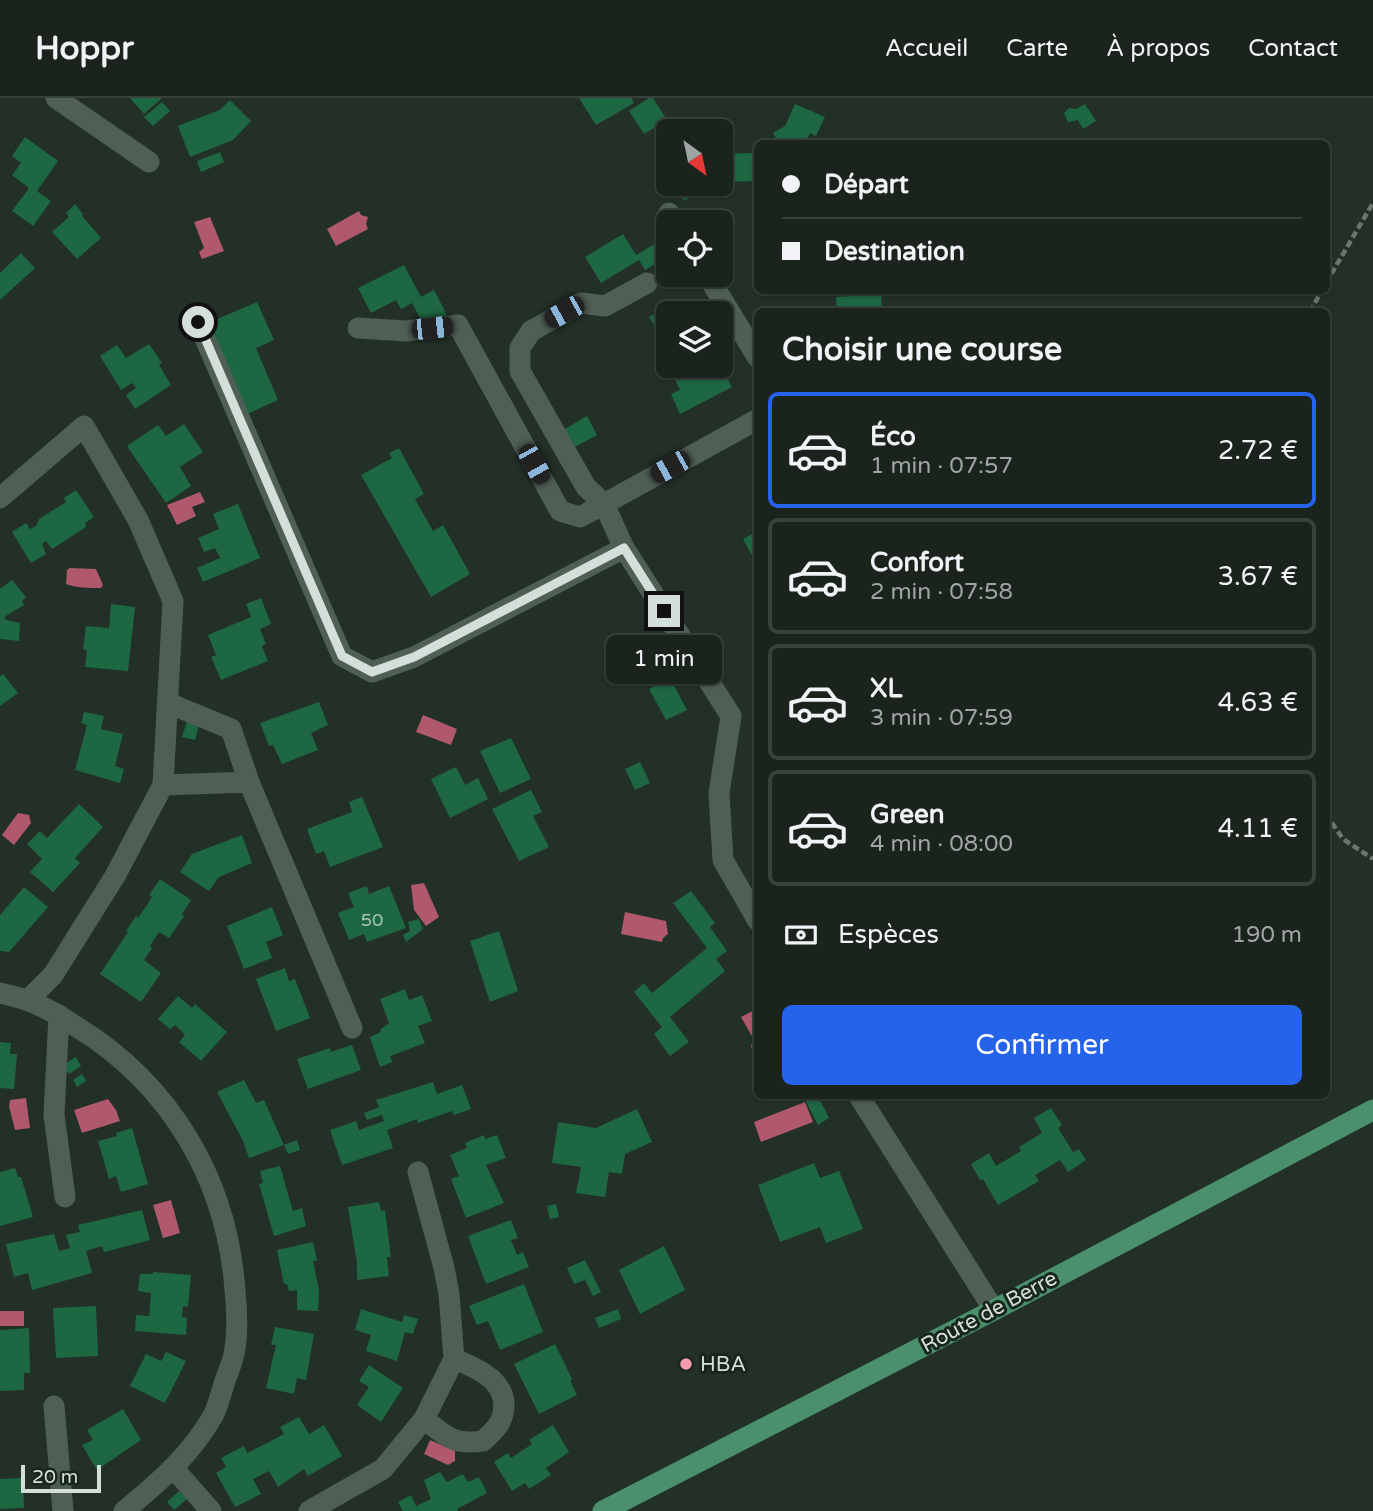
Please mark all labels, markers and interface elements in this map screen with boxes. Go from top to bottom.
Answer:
text: Hoppr [35,29,134,68]
text: Accueil [885,34,968,63]
text: Carte [1006,34,1068,63]
text: À propos [1106,34,1210,63]
text: Contact [1248,34,1338,63]
north arrow [656,119,733,196]
map controls [656,119,733,378]
text: Départ [824,169,909,200]
button: locate [656,210,733,287]
text: Destination [824,236,965,267]
car [541,293,588,331]
button: layers [656,301,733,378]
route start [182,306,214,338]
car [411,315,454,341]
text: Choisir une course [782,331,1062,369]
icon: car [786,419,849,482]
text: Éco [870,421,916,452]
text: 2.72 € [1218,435,1298,466]
car [515,441,554,487]
car [647,448,694,486]
text: 1 min · 07:57 [870,452,1013,480]
icon: car [786,545,849,608]
text: Confort [870,547,964,578]
text: 3.67 € [1218,561,1298,592]
text: 2 min · 07:58 [870,578,1013,606]
route end [648,595,680,627]
callout: 1 min [606,636,722,684]
text: 1 min [633,645,695,673]
icon: car [786,671,849,734]
text: XL [870,673,902,704]
text: 4.63 € [1218,687,1298,718]
text: 3 min · 07:59 [870,704,1013,732]
icon: car [786,797,849,860]
text: Green [870,799,945,830]
text: 4.11 € [1218,813,1298,844]
text: 4 min · 08:00 [870,830,1013,858]
house number: 50 [361,909,383,931]
icon: cash [782,916,820,954]
text: Espèces [838,919,939,950]
text: 190 m [1232,921,1302,949]
button: Confirmer [782,1005,1302,1085]
street label: Route de Berre [917,1266,1061,1358]
place label: HBA [700,1352,746,1377]
marker: HBA [678,1356,694,1372]
scale bar [21,1462,102,1494]
text: 20 m [32,1466,78,1488]

